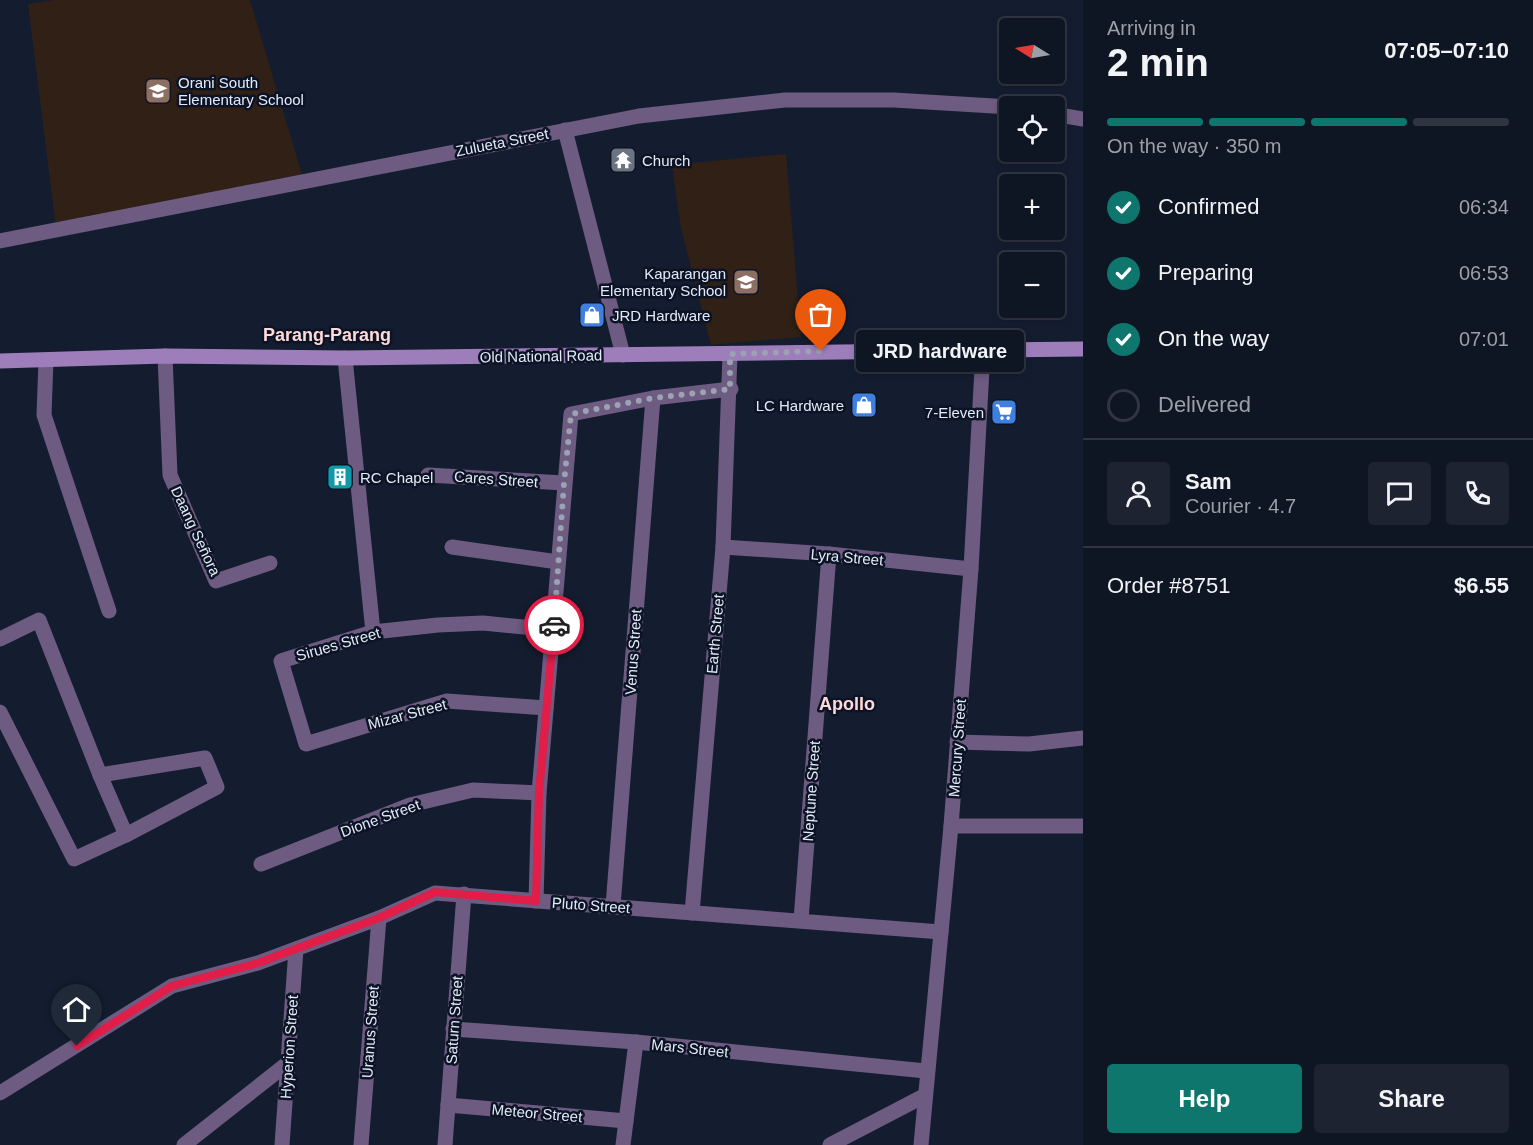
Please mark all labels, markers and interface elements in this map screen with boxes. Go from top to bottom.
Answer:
text: Arriving in [1107,17,1196,39]
north arrow [999,18,1065,84]
map controls [999,18,1065,318]
text: 07:05–07:10 [1384,38,1509,63]
text: 2 min [1107,41,1209,84]
place label: Orani South Elementary School [178,74,304,108]
school or university icon: Orani South Elementary School [143,76,173,106]
button: locate [999,96,1065,162]
street label: Zulueta Street [454,125,551,159]
text: On the way · 350 m [1107,135,1282,157]
temple icon: Church [608,145,638,175]
place label: Church [642,152,690,169]
button: + [999,174,1065,240]
icon: check [1107,191,1140,224]
text: Confirmed [1158,194,1259,219]
text: 06:34 [1459,196,1509,218]
button: − [999,252,1065,318]
icon: check [1107,257,1140,290]
text: Preparing [1158,260,1253,285]
text: 06:53 [1459,262,1509,284]
place label: Kaparangan Elementary School [600,265,726,299]
school or university icon: Kaparangan Elementary School [731,267,761,297]
pin [795,289,846,351]
icon: bag [804,298,837,331]
shop icon: JRD Hardware [577,300,607,330]
place label: JRD Hardware [612,307,710,324]
icon: check [1107,323,1140,356]
district label: Parang-Parang [263,325,391,345]
text: On the way [1158,326,1269,351]
text: 07:01 [1459,328,1509,350]
callout: JRD hardware [857,330,1025,372]
text: JRD hardware [873,340,1007,362]
street label: Old National Road [480,346,602,366]
shop icon: LC Hardware [849,390,879,420]
text: Delivered [1158,392,1251,417]
place label: LC Hardware [756,397,844,414]
supermarket icon: 7-Eleven [989,397,1019,427]
place label: 7-Eleven [925,404,984,421]
building icon: RC Chapel [325,462,355,492]
button: person [1107,462,1170,525]
button: chat [1368,462,1431,525]
button: phone [1446,462,1509,525]
street label: Cares Street [453,468,539,490]
place label: RC Chapel [360,469,433,486]
text: Sam [1185,469,1231,494]
street label: Daang Señora [168,484,224,579]
text: Courier · 4.7 [1185,495,1296,517]
street label: Lyra Street [810,545,885,569]
text: Order #8751 [1107,573,1231,598]
text: $6.55 [1454,573,1509,598]
street label: Earth Street [703,593,727,675]
courier [524,595,584,655]
street label: Venus Street [622,608,645,695]
icon: car [538,609,571,642]
street label: Sirues Street [294,624,383,664]
district label: Apollo [819,694,875,714]
street label: Mizar Street [366,695,449,733]
street label: Mercury Street [945,698,969,798]
street label: Neptune Street [799,739,823,842]
street label: Dione Street [338,795,423,840]
street label: Pluto Street [551,894,632,916]
street label: Saturn Street [442,974,466,1065]
pin [51,984,102,1046]
street label: Uranus Street [358,984,382,1079]
icon: home [60,993,93,1026]
street label: Hyperion Street [277,994,301,1100]
street label: Mars Street [651,1035,730,1061]
button: Help [1107,1064,1302,1133]
button: Share [1314,1064,1509,1133]
street label: Meteor Street [491,1101,584,1126]

